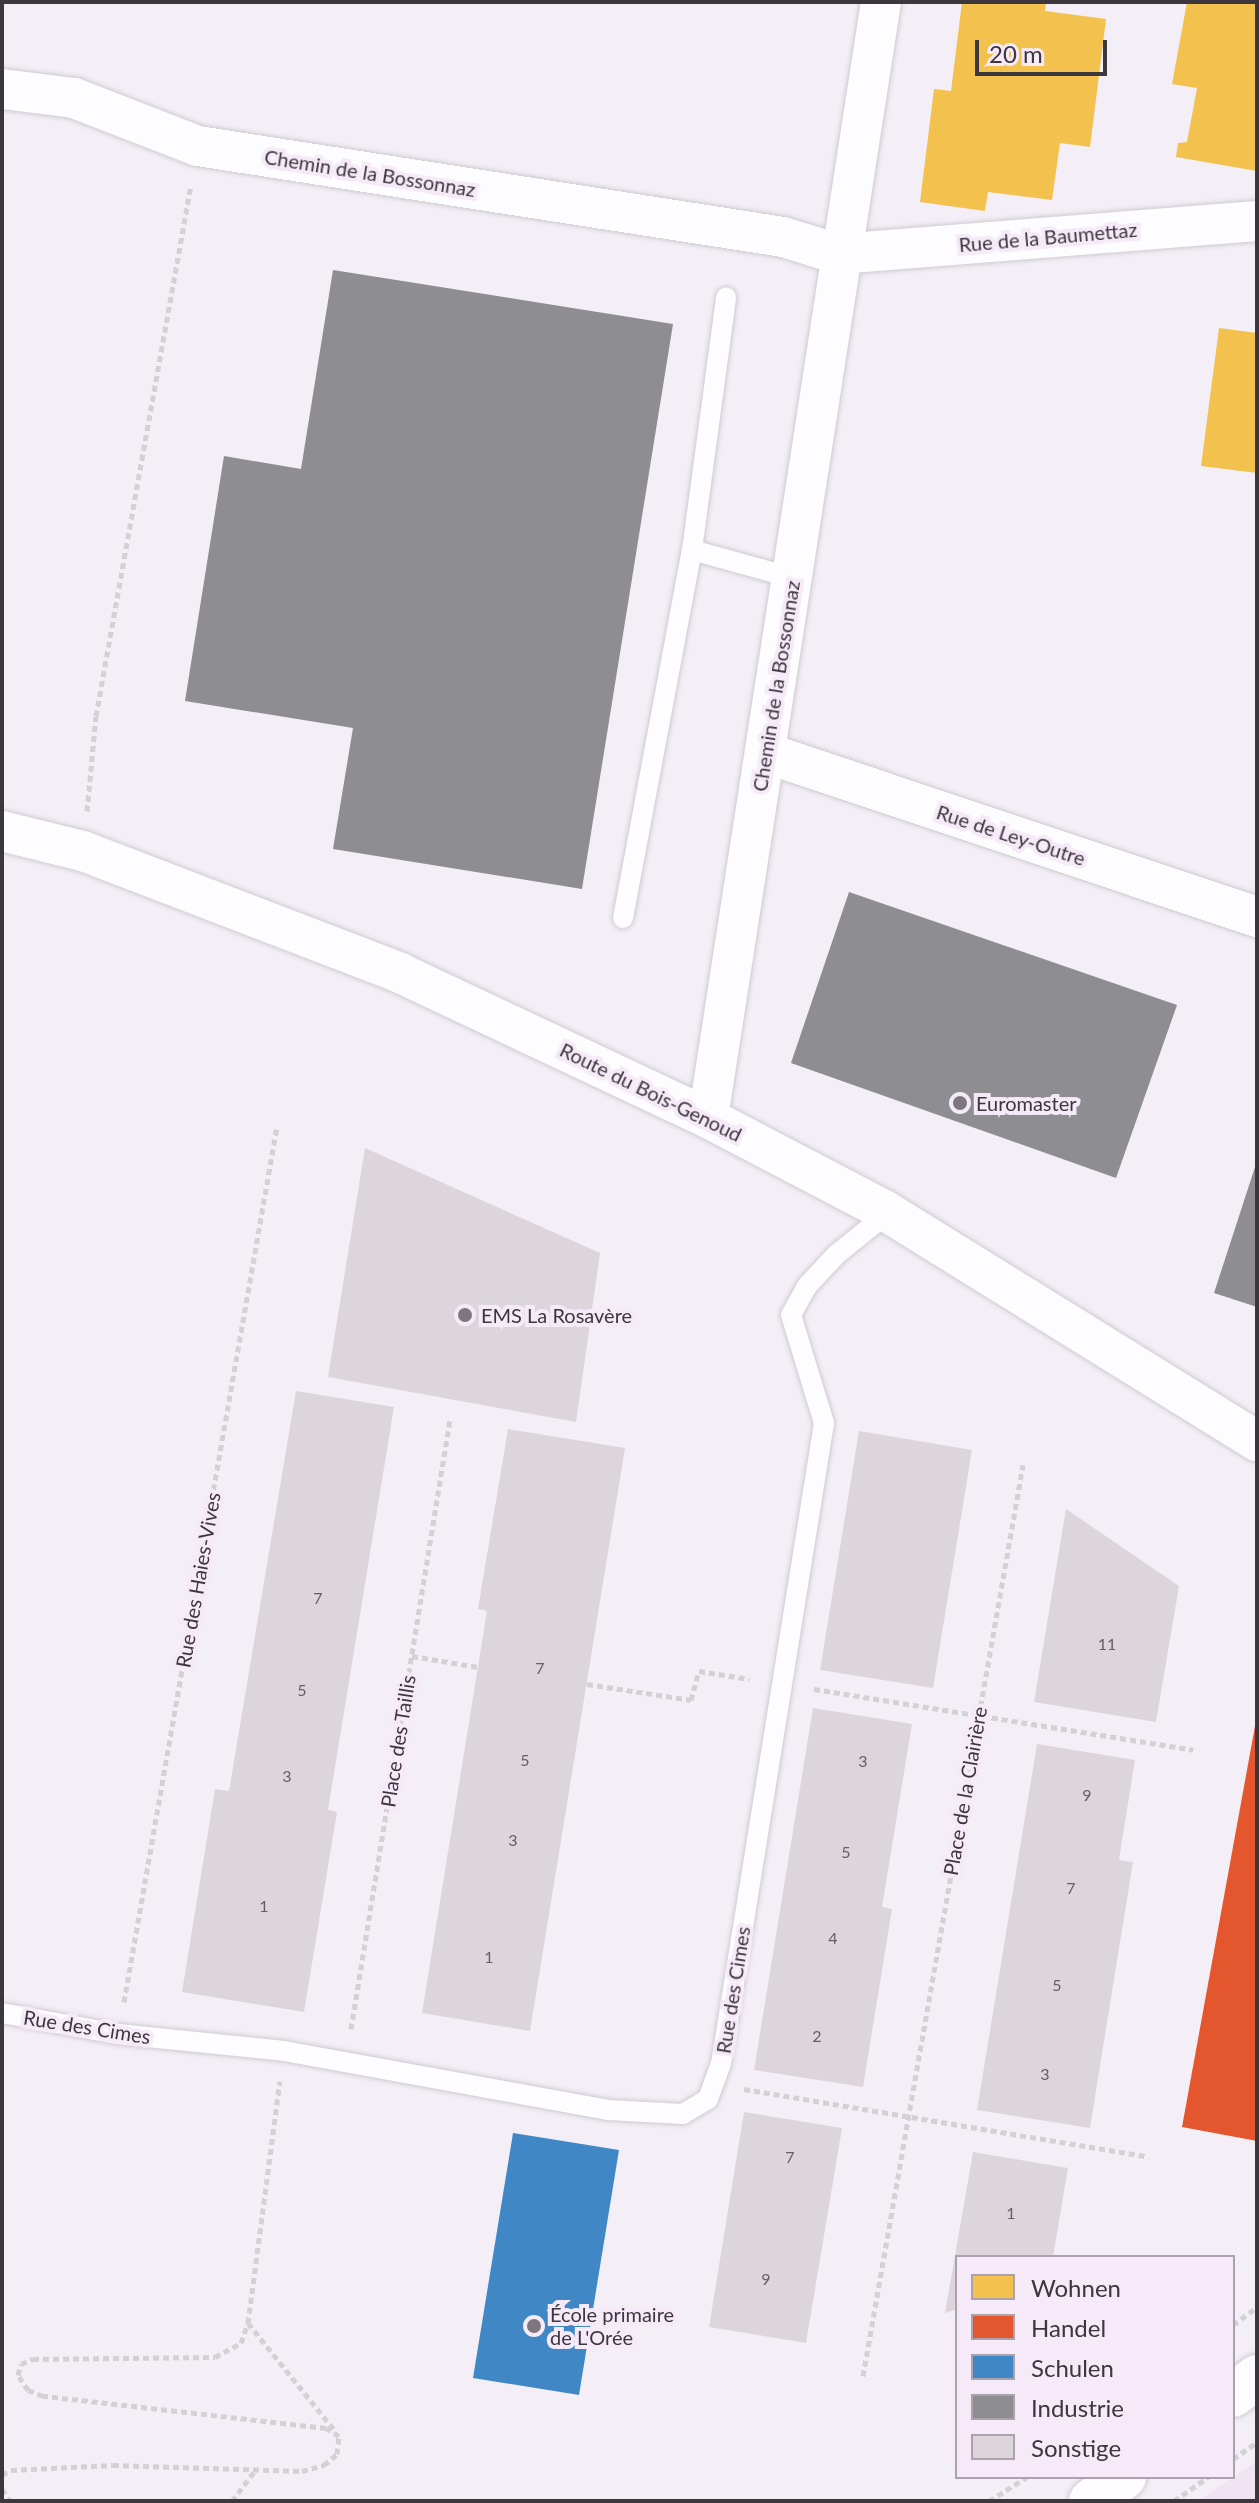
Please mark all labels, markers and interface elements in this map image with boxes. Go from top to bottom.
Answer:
scale bar [979,24,1111,74]
text: 20 m [989,39,1043,68]
street label: Chemin de la Bossonnaz [263,144,477,202]
street label: Rue de la Baumettaz [958,217,1138,257]
street label: Chemin de la Bossonnaz [747,579,805,793]
street label: Rue de Ley-Outre [934,800,1088,870]
street label: Route du Bois-Genoud [556,1037,746,1147]
place label: Euromaster [976,1091,1076,1115]
marker: Euromaster [951,1094,969,1112]
place label: EMS La Rosavère [481,1303,632,1327]
marker: EMS La Rosavère [456,1306,474,1324]
street label: Rue des Haies-Vives [171,1490,225,1670]
house number: 7 [313,1588,323,1608]
house number: 11 [1098,1634,1116,1654]
house number: 7 [535,1658,545,1678]
street label: Place des Taillis [376,1673,420,1809]
house number: 5 [297,1680,307,1700]
street label: Place de la Clairière [938,1705,992,1877]
house number: 5 [520,1750,530,1770]
house number: 3 [858,1751,868,1771]
house number: 3 [282,1766,292,1786]
house number: 9 [1082,1785,1092,1805]
house number: 3 [508,1830,518,1850]
house number: 5 [841,1842,851,1862]
house number: 7 [1066,1878,1076,1898]
house number: 1 [259,1896,269,1916]
street label: Rue des Cimes [711,1925,755,2055]
house number: 4 [828,1928,838,1948]
house number: 1 [484,1947,494,1967]
house number: 5 [1052,1975,1062,1995]
street label: Rue des Cimes [22,2005,152,2049]
house number: 2 [812,2026,822,2046]
house number: 3 [1040,2064,1050,2084]
house number: 7 [785,2147,795,2167]
house number: 1 [1006,2203,1016,2223]
legend [955,2255,1235,2479]
house number: 9 [761,2269,771,2289]
text: Wohnen [1031,2273,1121,2302]
place label: École primaire de L'Orée [550,2302,674,2349]
text: Handel [1031,2313,1106,2342]
marker: École primaire de L'Orée [525,2317,543,2335]
text: Schulen [1031,2353,1114,2382]
text: Industrie [1031,2393,1124,2422]
text: Sonstige [1031,2433,1121,2462]

